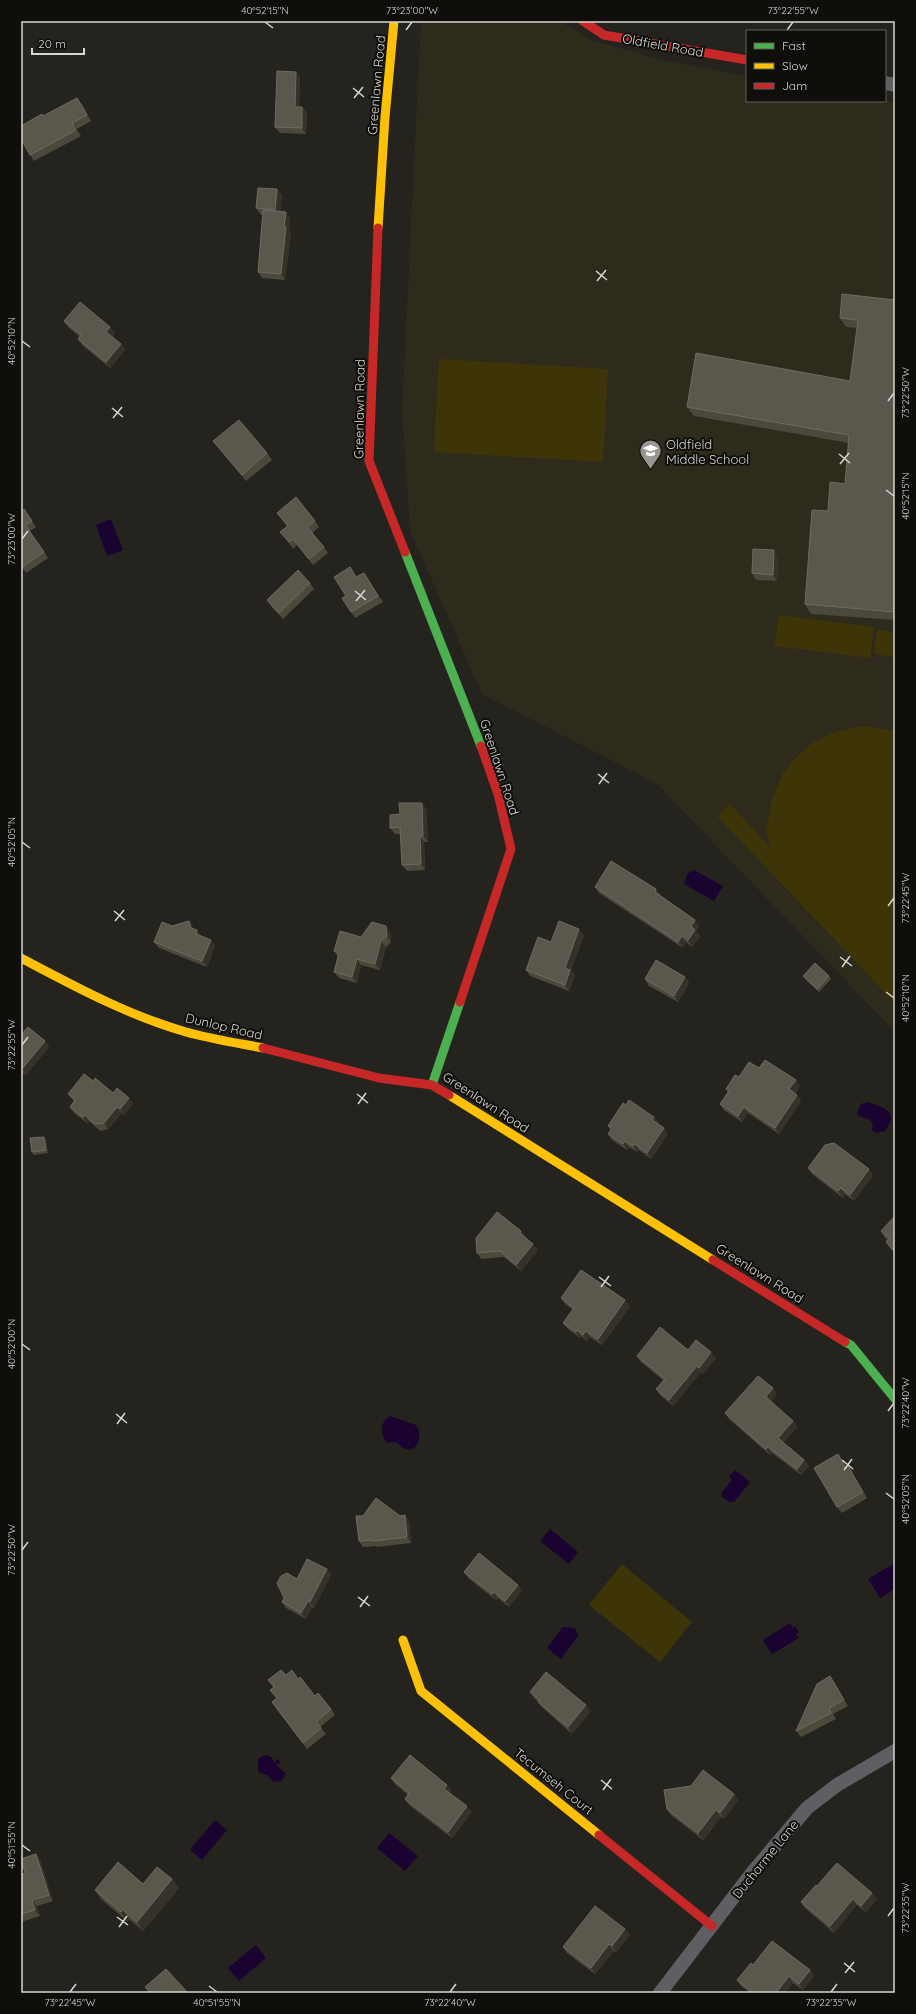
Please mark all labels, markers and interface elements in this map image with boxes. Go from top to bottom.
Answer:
text: 40°52'15"N [241,4,289,17]
text: 73°23'00"W [386,4,438,17]
text: 73°22'55"W [767,4,819,17]
scale bar [32,30,84,56]
street label: Oldfield Road [621,30,705,60]
legend [746,30,886,102]
street label: Greenlawn Road [364,35,388,135]
text: 20 m [38,36,66,51]
text: Fast [782,38,806,53]
text: Slow [782,58,808,73]
text: Jam [782,78,807,93]
text: 40°52'10"N [5,317,18,365]
street label: Greenlawn Road [350,359,368,459]
text: 73°22'50"W [899,367,912,419]
place label: Oldfield Middle School [666,436,749,467]
school or university icon: Oldfield Middle School [638,438,664,471]
text: 40°52'15"N [899,472,912,520]
text: 73°23'00"W [5,513,18,565]
street label: Greenlawn Road [477,717,523,817]
text: 40°52'05"N [5,817,18,867]
text: 73°22'45"W [899,872,912,924]
text: 40°52'10"N [899,974,912,1022]
street label: Dunlop Road [184,1009,264,1043]
text: 73°22'55"W [5,1019,18,1071]
street label: Greenlawn Road [440,1068,532,1136]
street label: Greenlawn Road [713,1240,807,1306]
text: 40°52'00"N [5,1319,18,1369]
text: 73°22'40"W [899,1377,912,1429]
text: 40°52'05"N [899,1474,912,1524]
text: 73°22'50"W [5,1524,18,1576]
street label: Tecumseh Court [511,1744,597,1818]
street label: Ducharme Lane [729,1817,801,1901]
text: 40°51'55"N [5,1821,18,1869]
text: 73°22'35"W [899,1882,912,1933]
text: 73°22'45"W [45,1996,96,2009]
text: 40°51'55"N [193,1996,241,2009]
text: 73°22'40"W [424,1996,476,2009]
text: 73°22'35"W [806,1996,857,2009]

